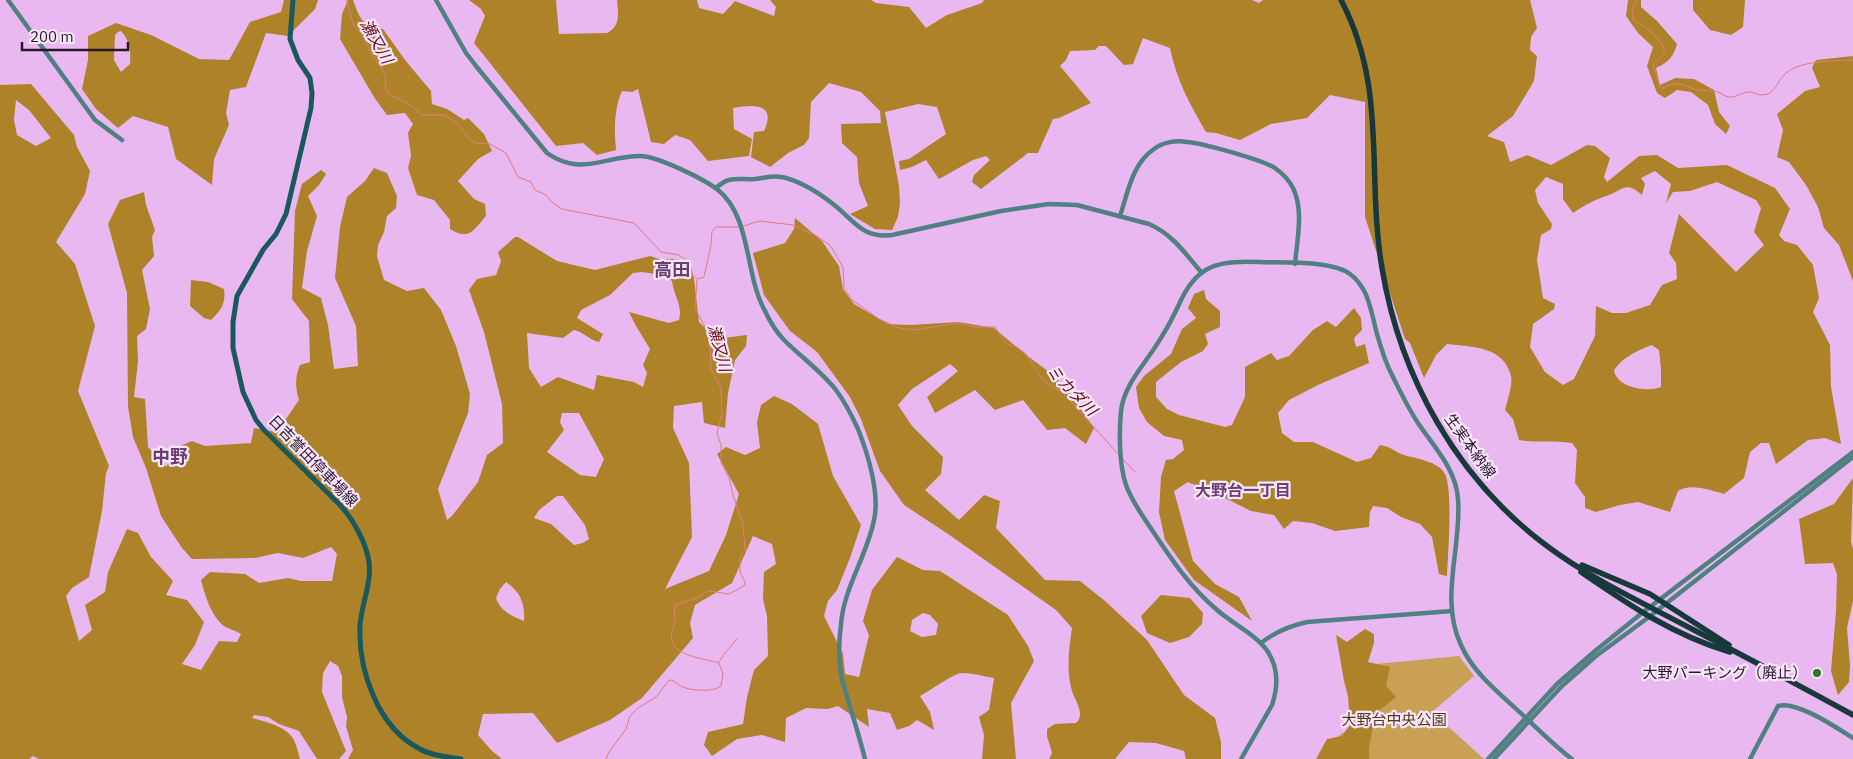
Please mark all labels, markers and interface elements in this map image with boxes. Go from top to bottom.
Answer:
water label: 瀬又川 [356,15,399,69]
scale bar [22,20,129,52]
text: 200 m [30,27,74,46]
district label: 高田 [654,258,690,281]
water label: 瀬又川 [704,322,736,376]
water label: ミカダ川 [1042,360,1103,421]
street label: 生実本納線 [1441,410,1500,482]
street label: 日吉誉田停車場線 [265,411,362,510]
district label: 中野 [152,445,188,468]
district label: 大野台一丁目 [1195,480,1291,500]
place label: 大野パーキング（廃止） [1642,663,1807,682]
marker: 大野パーキング（廃止） [1811,667,1823,679]
park label: 大野台中央公園 [1341,710,1447,729]

